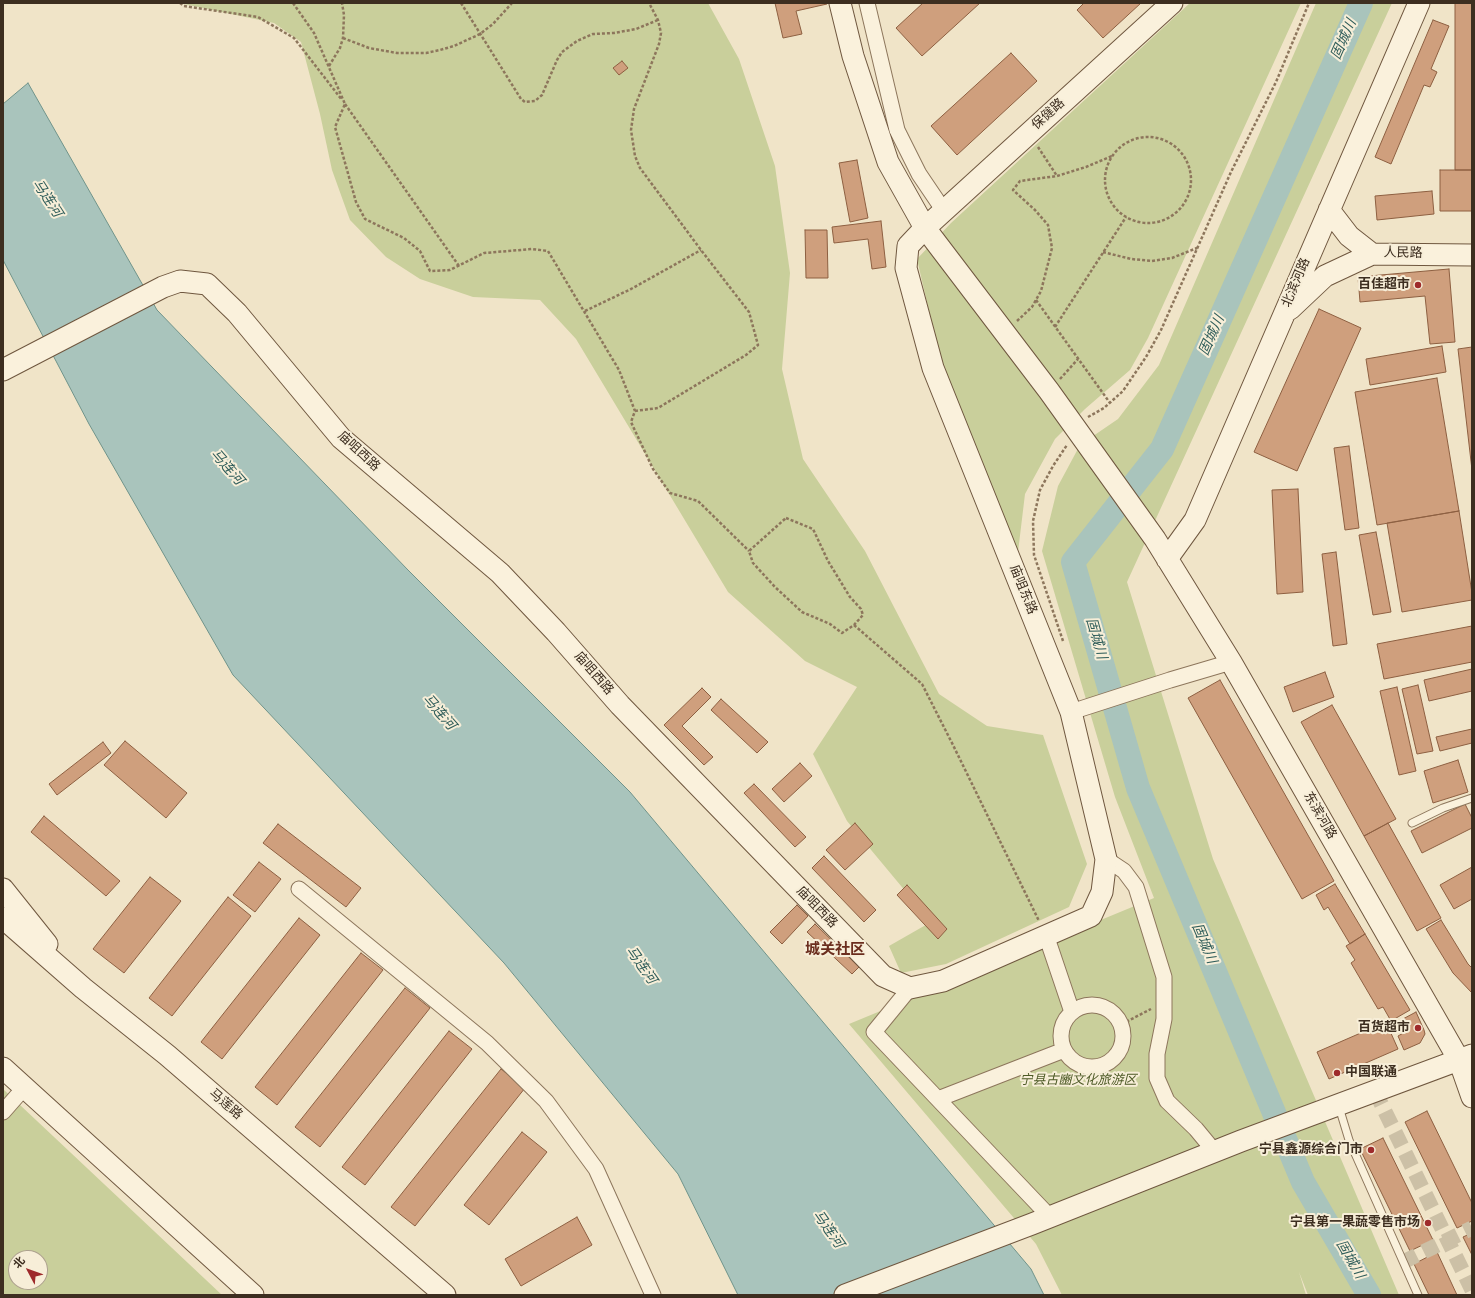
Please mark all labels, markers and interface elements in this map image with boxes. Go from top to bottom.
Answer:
water label: 固城川 [1329,17,1361,63]
street label: 保健路 [1029,96,1069,134]
water label: 马连河 [28,177,64,221]
street label: 人民路 [1383,246,1423,262]
street label: 北滨河路 [1280,256,1314,310]
place label: 百佳超市 [1358,277,1410,293]
marker: 百佳超市 [1413,280,1423,290]
water label: 固城川 [1197,313,1229,359]
street label: 庙咀西路 [334,429,382,475]
water label: 马连河 [206,447,246,489]
street label: 庙咀东路 [1005,563,1039,617]
water label: 固城川 [1081,616,1109,662]
street label: 庙咀西路 [570,649,616,699]
water label: 马连河 [418,692,458,734]
street label: 东滨河路 [1299,790,1339,842]
street label: 庙咀西路 [792,884,840,932]
water label: 固城川 [1187,921,1219,967]
district label: 城关社区 [805,942,865,960]
water label: 马连河 [621,944,659,988]
place label: 百货超市 [1358,1020,1410,1036]
marker: 百货超市 [1413,1023,1423,1033]
place label: 中国联通 [1345,1065,1397,1081]
marker: 中国联通 [1332,1068,1342,1078]
park label: 宁县古豳文化旅游区 [1020,1073,1136,1089]
street label: 马莲路 [205,1086,245,1124]
place label: 宁县鑫源综合门市 [1259,1142,1363,1158]
marker: 宁县鑫源综合门市 [1366,1145,1376,1155]
water label: 马连河 [808,1208,846,1252]
place label: 宁县第一果蔬零售市场 [1290,1215,1420,1231]
marker: 宁县第一果蔬零售市场 [1423,1218,1433,1228]
water label: 固城川 [1331,1238,1367,1282]
north arrow [8,1250,48,1290]
text: 北 [9,1253,29,1272]

